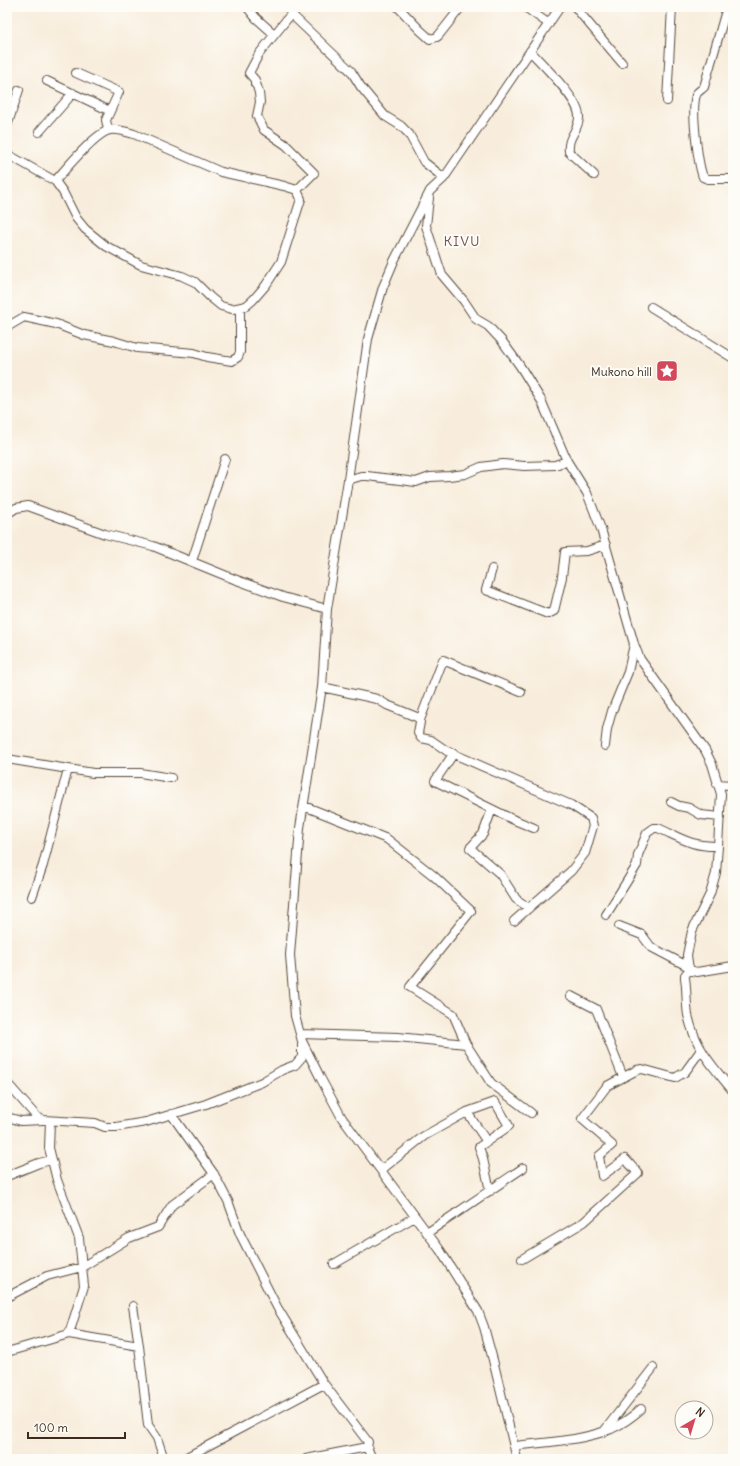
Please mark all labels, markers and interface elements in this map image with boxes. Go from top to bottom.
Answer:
district label: KIVU [443,232,481,250]
place icon: Mukono hill [654,358,680,384]
place label: Mukono hill [591,364,652,379]
north arrow [674,1400,714,1440]
text: N [693,1404,707,1420]
scale bar [28,1414,125,1440]
text: 100 m [34,1420,68,1435]

